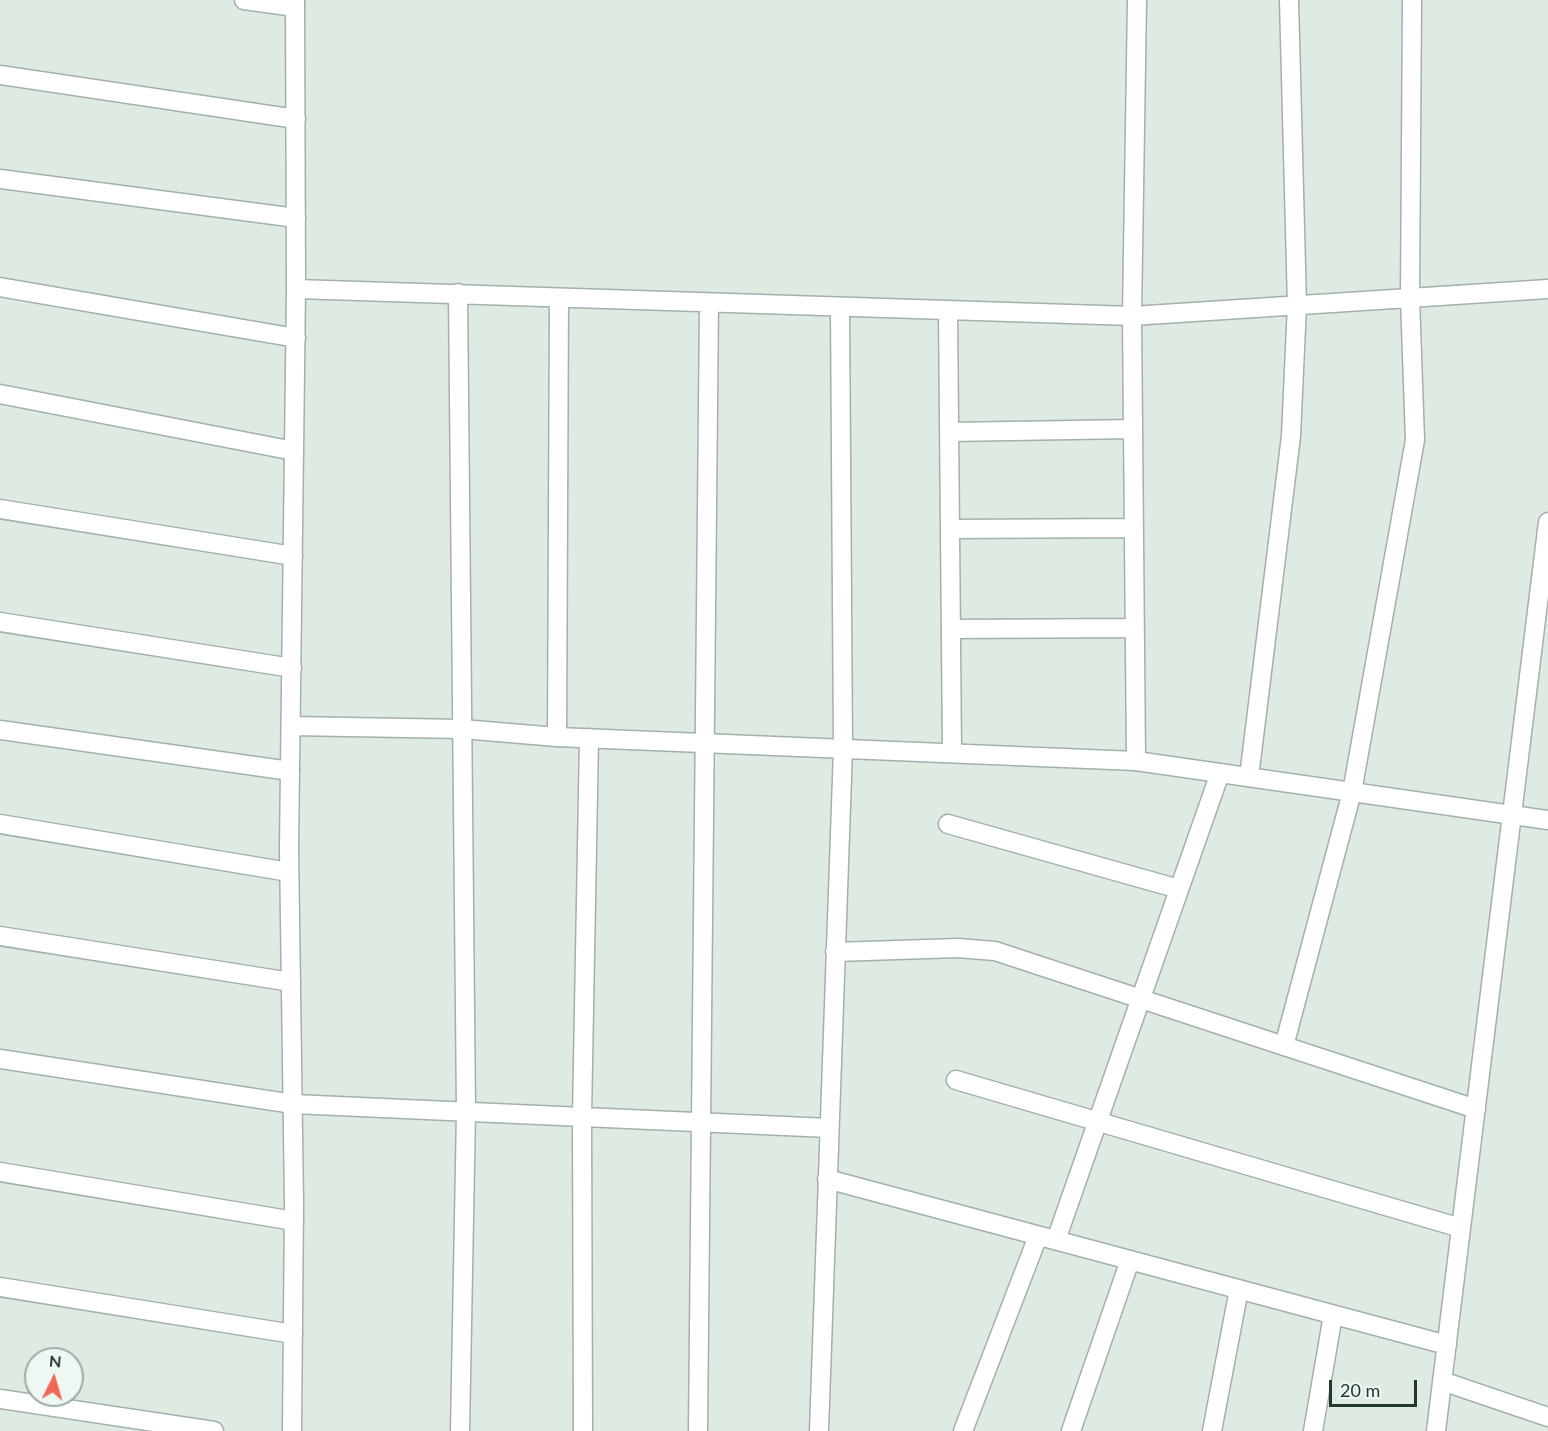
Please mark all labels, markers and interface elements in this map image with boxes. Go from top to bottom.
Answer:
north arrow [24,1347,84,1407]
text: N [48,1351,62,1371]
scale bar [1332,1368,1420,1406]
text: 20 m [1340,1379,1380,1401]

